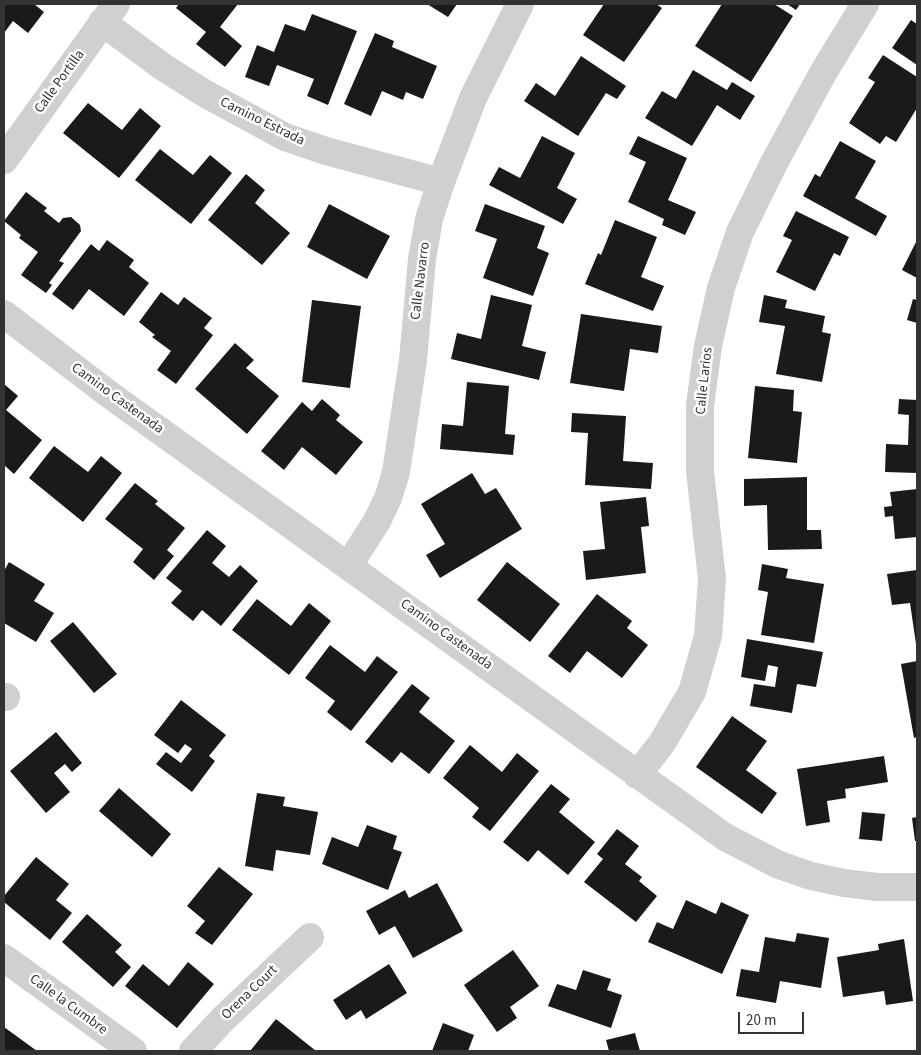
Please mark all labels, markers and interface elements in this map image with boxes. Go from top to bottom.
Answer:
street label: Calle Portilla [31,47,89,117]
street label: Camino Estrada [217,94,307,150]
street label: Calle Navarro [408,241,434,321]
street label: Calle Larios [693,347,717,415]
street label: Camino Castenada [68,360,166,438]
street label: Camino Castenada [397,596,495,674]
street label: Orena Court [219,962,281,1024]
street label: Calle la Cumbre [26,971,110,1039]
scale bar [741,1002,807,1034]
text: 20 m [746,1010,776,1031]

